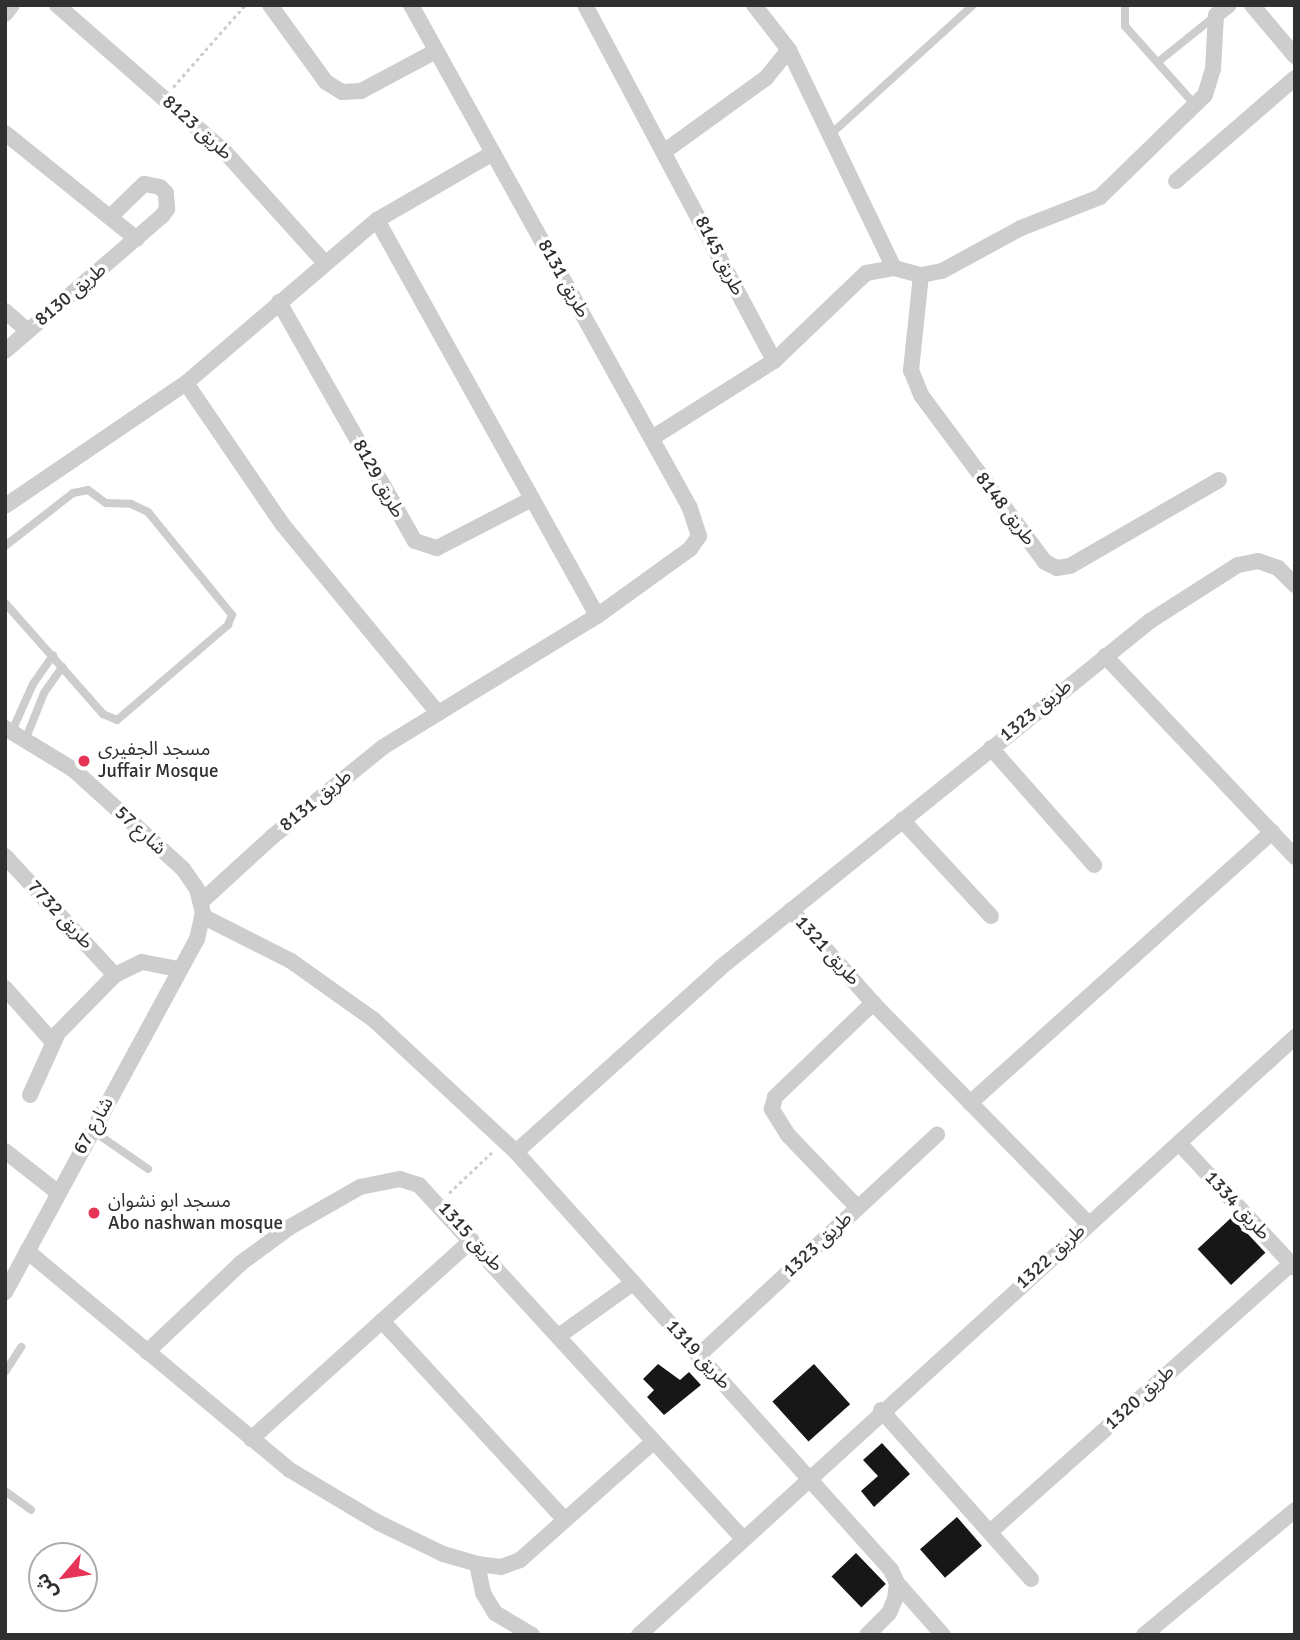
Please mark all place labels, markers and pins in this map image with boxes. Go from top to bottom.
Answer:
place label: مسجد الجفيري Juffair Mosque [98,739,219,783]
marker: مسجد الجفيري Juffair Mosque [76,753,92,769]
place label: مسجد ابو نشوان Abo nashwan mosque [108,1191,283,1235]
marker: مسجد ابو نشوان Abo nashwan mosque [86,1205,102,1221]

